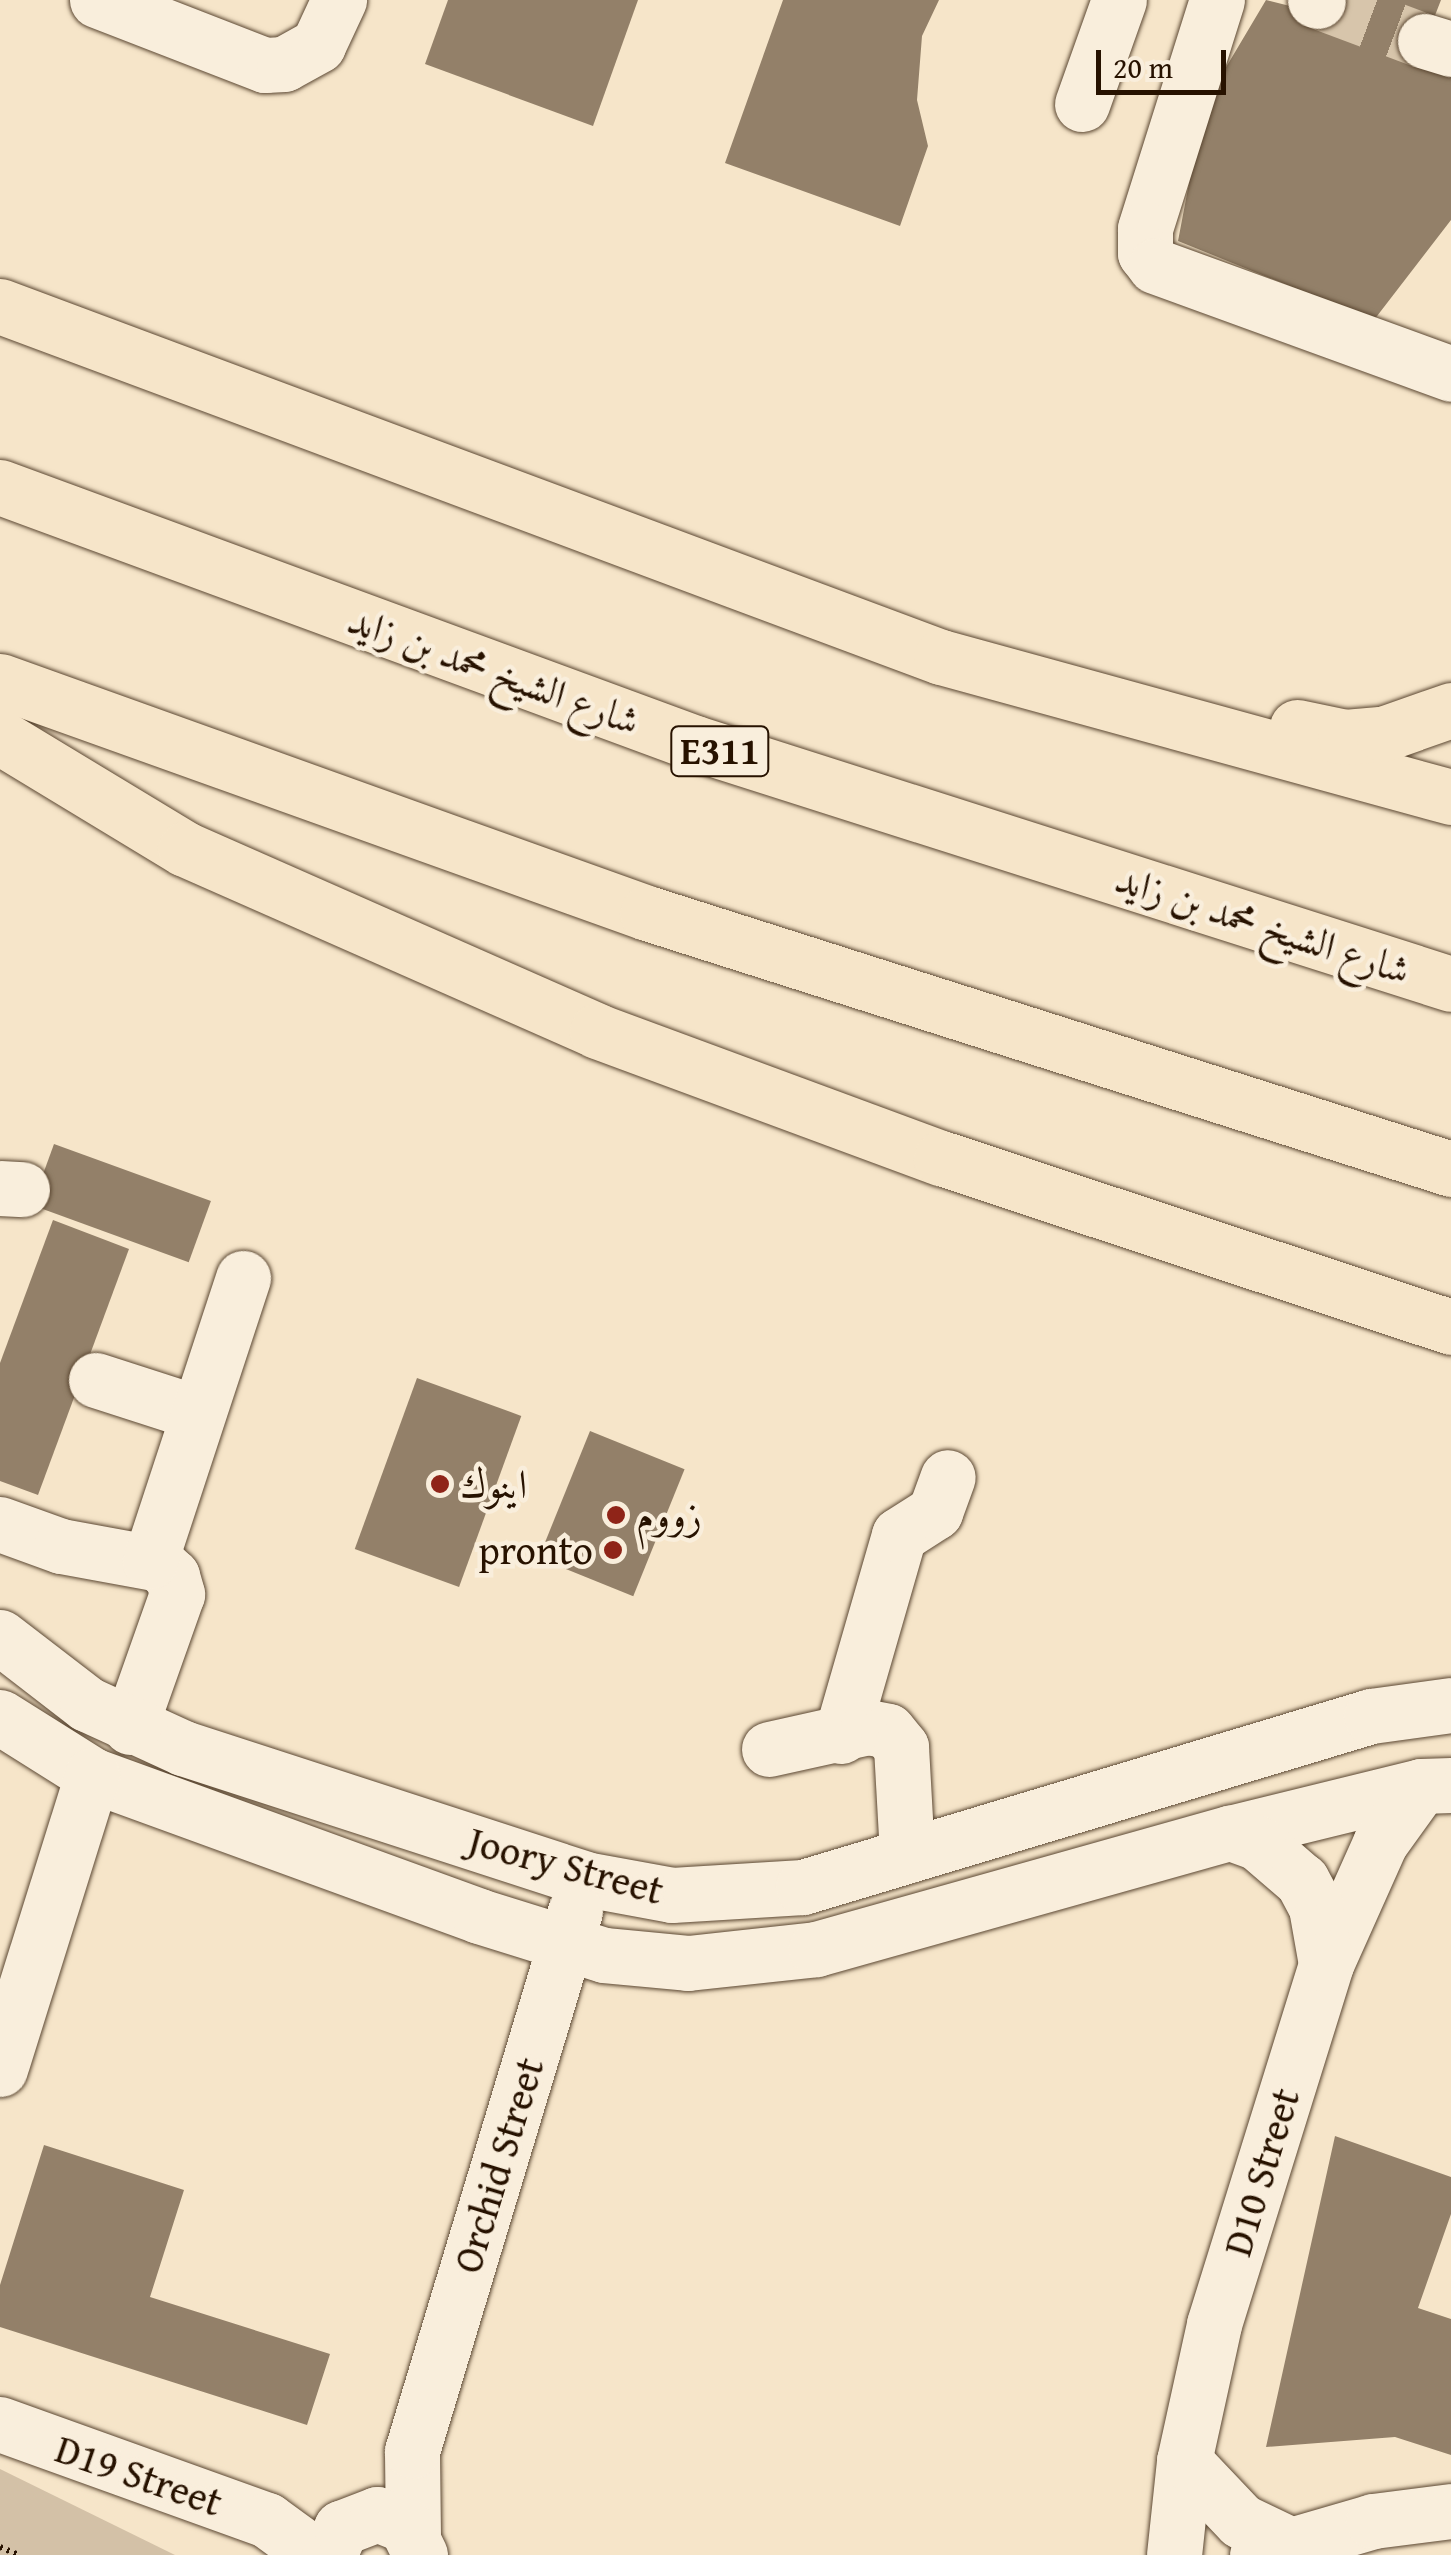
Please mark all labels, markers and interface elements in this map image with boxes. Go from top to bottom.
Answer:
scale bar [1101,30,1231,92]
text: 20 m [1113,45,1173,89]
street label: شارع الشيخ محمد بن زايد [342,595,646,745]
road number: E311 [670,718,770,784]
street label: شارع الشيخ محمد بن زايد [1110,854,1416,994]
place label: اينوك [460,1460,527,1508]
marker: اينوك [429,1473,451,1495]
place label: زووم [636,1491,702,1539]
marker: زووم [605,1504,627,1526]
place label: pronto [478,1526,593,1574]
marker: pronto [602,1539,624,1561]
street label: Joory Street [463,1816,669,1914]
street label: Orchid Street [443,2052,553,2278]
street label: D10 Street [1213,2082,1309,2262]
street label: D19 Street [49,2424,229,2526]

